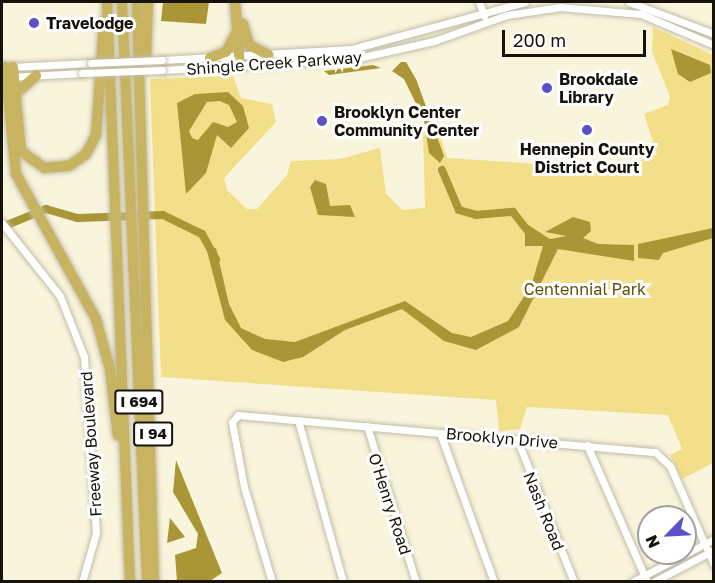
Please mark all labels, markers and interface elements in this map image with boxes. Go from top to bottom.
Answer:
place label: Travelodge [46,13,134,33]
marker: Travelodge [27,16,41,30]
scale bar [505,18,649,56]
text: 200 m [513,29,566,51]
street label: Shingle Creek Parkway [186,47,362,79]
place label: Brookdale Library [559,69,638,107]
marker: Brookdale Library [540,81,554,95]
place label: Brooklyn Center Community Center [334,102,479,140]
marker: Brooklyn Center Community Center [315,114,329,128]
marker: Hennepin County District Court [580,123,594,137]
place label: Hennepin County District Court [520,139,654,177]
park label: Centennial Park [524,279,646,299]
street label: Freeway Boulevard [76,371,106,517]
road number: I 694 [114,390,164,414]
road number: I 94 [132,422,174,446]
street label: Brooklyn Drive [445,424,559,452]
street label: O'Henry Road [365,451,415,557]
street label: Nash Road [520,469,568,553]
north arrow [637,505,697,565]
text: N [641,532,664,551]

